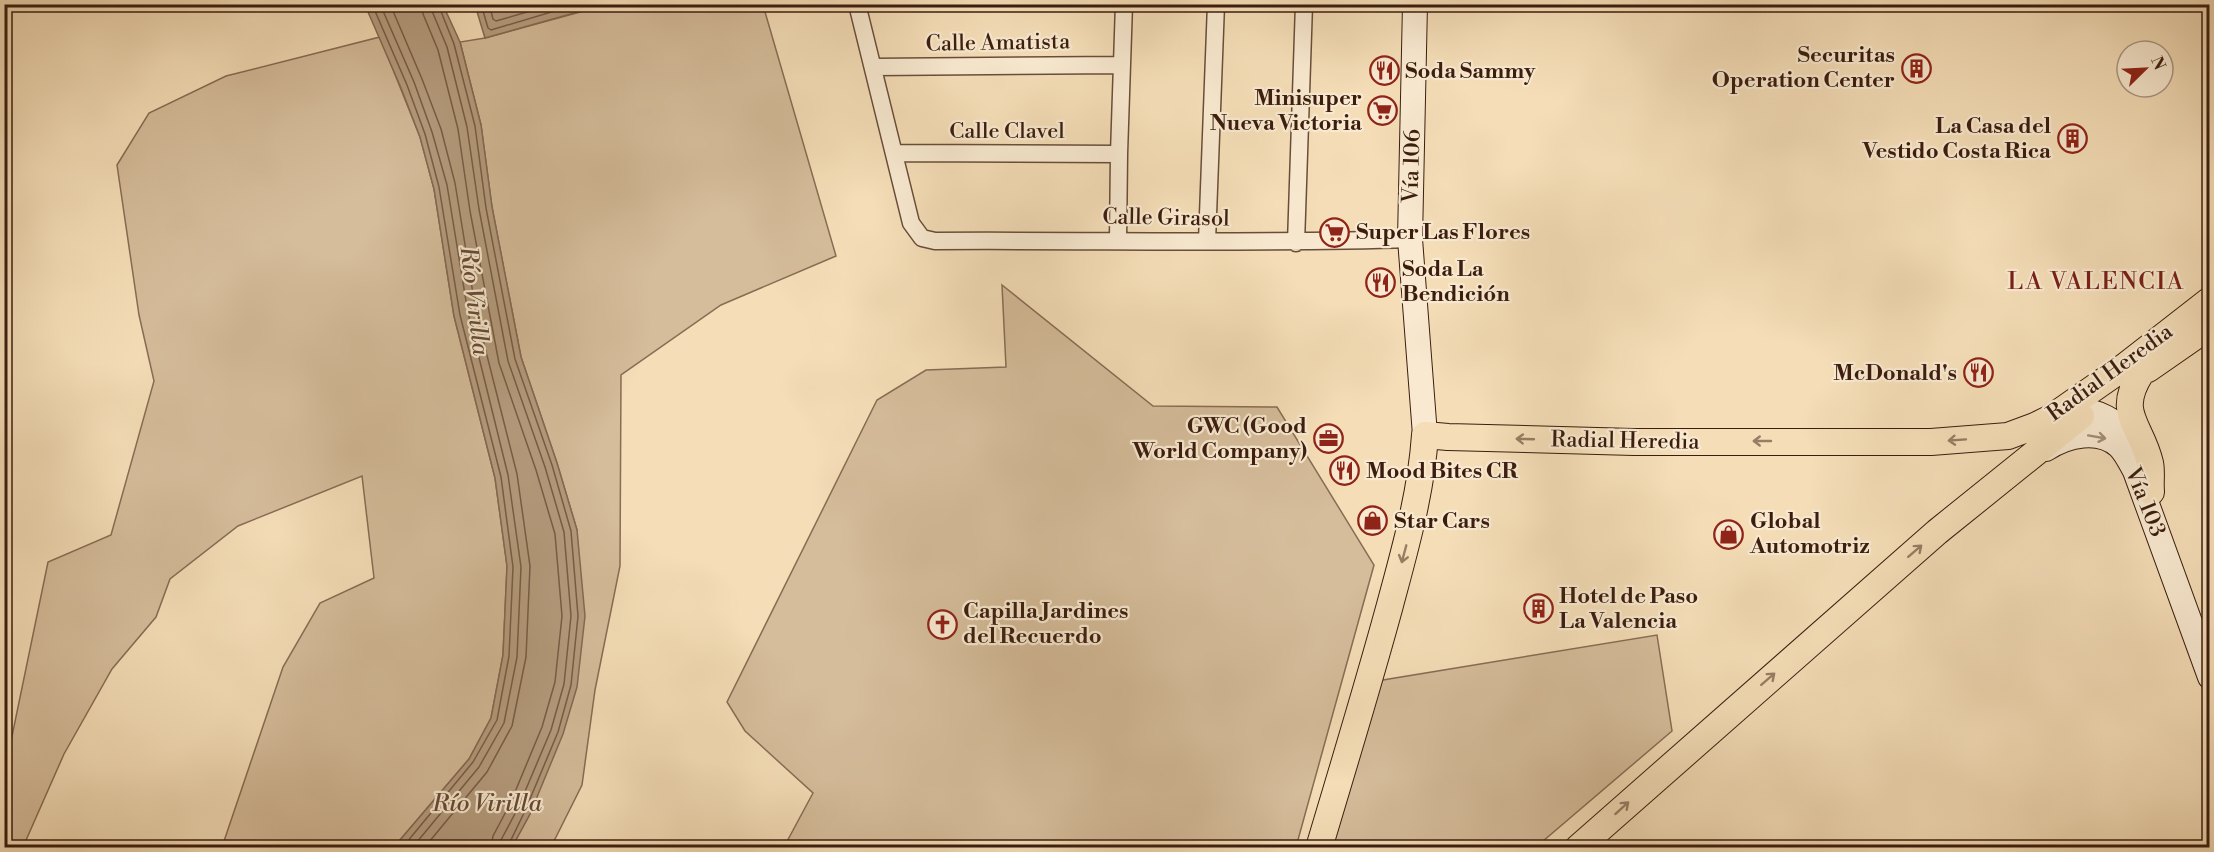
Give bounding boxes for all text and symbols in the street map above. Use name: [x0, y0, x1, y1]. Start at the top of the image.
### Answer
street label: Calle Amatista: [926, 28, 1071, 58]
north arrow: [2115, 39, 2175, 99]
place label: Securitas Operation Center: [1712, 42, 1895, 94]
building icon: Securitas Operation Center: [1900, 52, 1932, 84]
text: N: [2146, 53, 2170, 73]
restaurant icon: Soda Sammy: [1368, 55, 1400, 87]
place label: Soda Sammy: [1405, 58, 1536, 85]
place label: Minisuper Nueva Victoria: [1210, 85, 1363, 137]
supermarket icon: Minisuper Nueva Victoria: [1367, 95, 1399, 127]
place label: La Casa del Vestido Costa Rica: [1862, 113, 2052, 165]
street label: Calle Clavel: [949, 118, 1065, 145]
building icon: La Casa del Vestido Costa Rica: [2056, 123, 2088, 155]
street label: Vía 106: [1397, 128, 1427, 205]
street label: Calle Girasol: [1102, 203, 1230, 233]
supermarket icon: Super Las Flores: [1319, 216, 1351, 248]
place label: Super Las Flores: [1356, 219, 1530, 246]
water label: Río Virilla: [452, 244, 496, 358]
place label: Soda La Bendición: [1402, 256, 1510, 308]
restaurant icon: Soda La Bendición: [1365, 266, 1397, 298]
district label: LA VALENCIA: [2007, 267, 2185, 297]
street label: Radial Heredia: [2042, 318, 2179, 428]
restaurant icon: McDonald's: [1962, 357, 1994, 389]
place label: McDonald's: [1833, 360, 1957, 387]
place label: GWC (Good World Company): [1131, 413, 1307, 465]
office icon: GWC (Good World Company): [1312, 423, 1344, 455]
street label: Radial Heredia: [1550, 426, 1701, 456]
one-way arrow: [2086, 432, 2106, 443]
one-way arrow: [1516, 434, 1536, 445]
one-way arrow: [1753, 435, 1773, 447]
one-way arrow: [1948, 435, 1968, 446]
restaurant icon: Mood Bites CR: [1329, 455, 1361, 487]
place label: Mood Bites CR: [1366, 458, 1518, 485]
street label: Vía 103: [2118, 462, 2171, 541]
shop icon: Star Cars: [1357, 505, 1389, 537]
place label: Star Cars: [1394, 508, 1490, 535]
place label: Global Automotriz: [1749, 508, 1870, 560]
shop icon: Global Automotriz: [1713, 518, 1745, 550]
one-way arrow: [1398, 544, 1409, 563]
one-way arrow: [1907, 544, 1922, 558]
place label: Hotel de Paso La Valencia: [1559, 583, 1698, 635]
building icon: Hotel de Paso La Valencia: [1522, 593, 1554, 625]
place label: Capilla Jardines del Recuerdo: [963, 598, 1129, 650]
church icon: Capilla Jardines del Recuerdo: [926, 608, 958, 640]
one-way arrow: [1760, 673, 1776, 686]
water label: Río Virilla: [431, 789, 542, 819]
one-way arrow: [1614, 801, 1629, 815]

